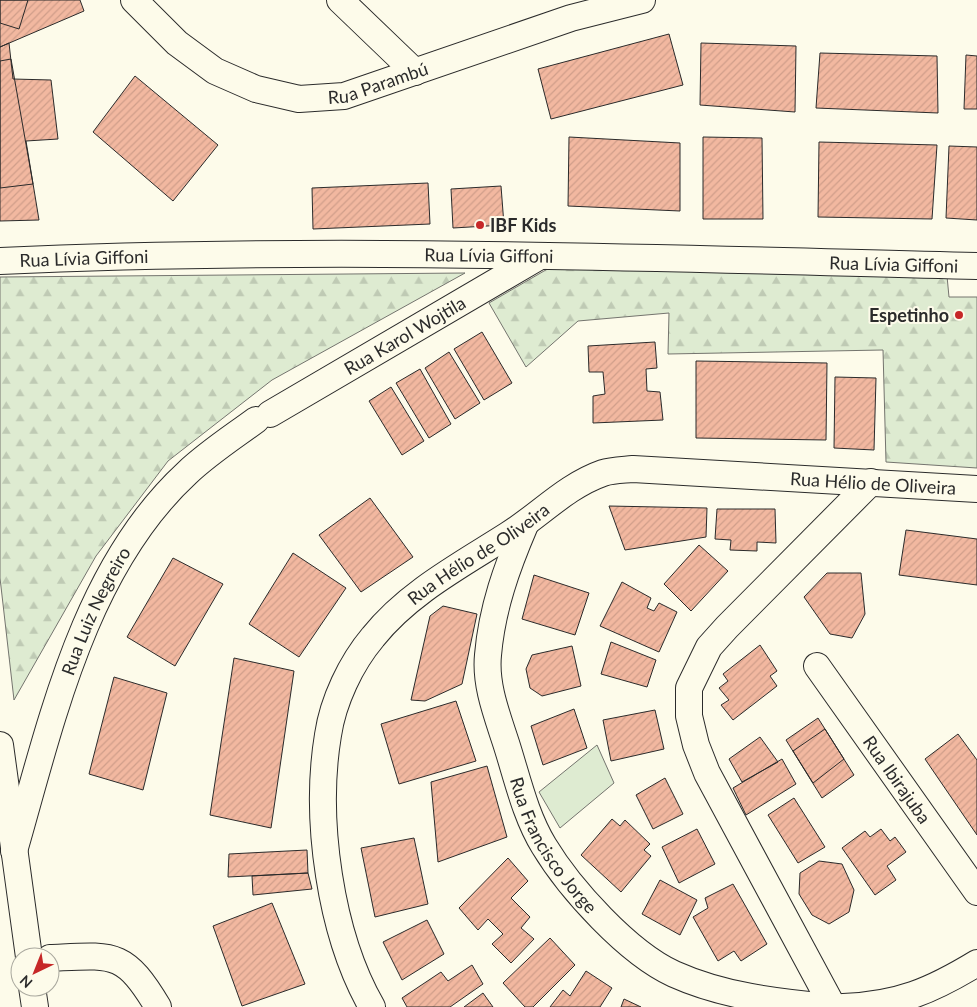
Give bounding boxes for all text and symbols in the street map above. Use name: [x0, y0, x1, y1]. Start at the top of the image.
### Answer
street label: Rua Parambú: [327, 57, 431, 108]
place label: IBF Kids: [490, 214, 556, 236]
marker: IBF Kids: [474, 219, 486, 231]
street label: Rua Lívia Giffoni: [424, 243, 554, 267]
street label: Rua Lívia Giffoni: [19, 245, 149, 271]
street label: Rua Lívia Giffoni: [829, 251, 959, 277]
street label: Rua Karol Wojtila: [340, 291, 469, 379]
place label: Espetinho: [869, 304, 949, 326]
marker: Espetinho: [953, 309, 965, 321]
street label: Rua Hélio de Oliveira: [790, 467, 957, 499]
street label: Rua Hélio de Oliveira: [403, 498, 553, 609]
street label: Rua Luiz Negreiro: [56, 543, 135, 678]
street label: Rua Ibirajuba: [859, 731, 936, 828]
street label: Rua Francisco Jorge: [506, 774, 602, 918]
north arrow: [10, 947, 60, 997]
text: N: [16, 972, 36, 992]

